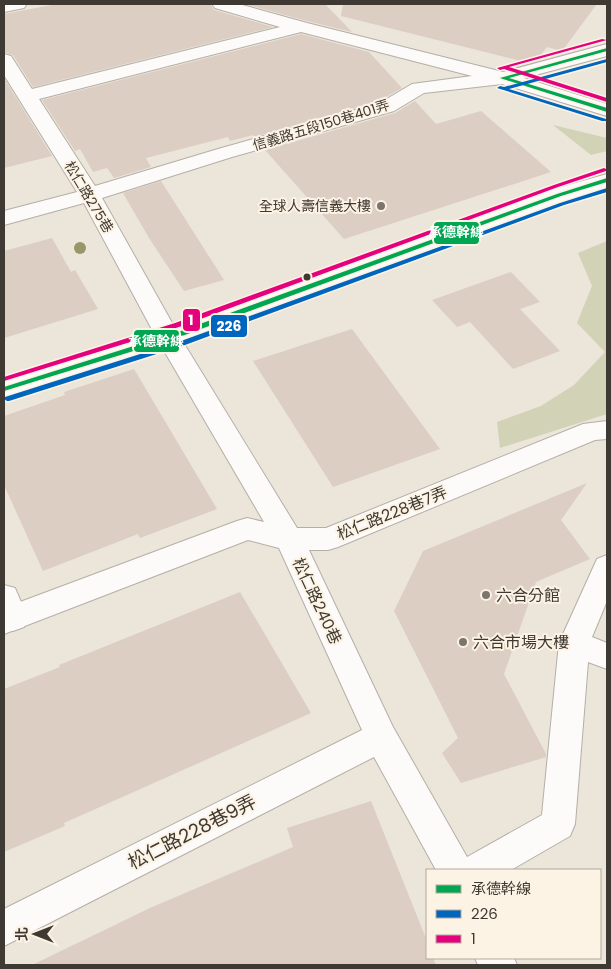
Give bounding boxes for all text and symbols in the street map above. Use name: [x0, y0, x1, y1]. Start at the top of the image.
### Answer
street label: 信義路五段150巷401弄: [250, 95, 392, 155]
street label: 松仁路275巷: [60, 157, 118, 237]
place label: 全球人壽信義大樓: [259, 196, 371, 216]
marker: 全球人壽信義大樓: [375, 200, 387, 212]
line badge: 承德幹線: [433, 221, 480, 245]
text: 承德幹線: [428, 222, 484, 242]
unlabelled marker: [302, 272, 312, 282]
line badge: 1: [182, 308, 201, 332]
text: 1: [188, 310, 194, 330]
line badge: 226: [210, 314, 248, 338]
text: 226: [217, 316, 242, 336]
line badge: 承德幹線: [133, 329, 180, 353]
text: 承德幹線: [128, 331, 184, 351]
street label: 松仁路228巷7弄: [333, 480, 451, 546]
street label: 松仁路240巷: [287, 554, 347, 648]
place label: 六合分館: [496, 584, 560, 607]
marker: 六合分館: [480, 589, 492, 601]
place label: 六合市場大樓: [473, 631, 569, 654]
marker: 六合市場大樓: [457, 636, 469, 648]
street label: 松仁路228巷9弄: [123, 788, 261, 876]
legend: [426, 869, 601, 959]
text: 承德幹線: [471, 878, 531, 899]
text: 226: [471, 903, 498, 924]
north arrow: [10, 909, 60, 959]
text: 北: [12, 927, 32, 941]
text: 1: [471, 928, 476, 949]

